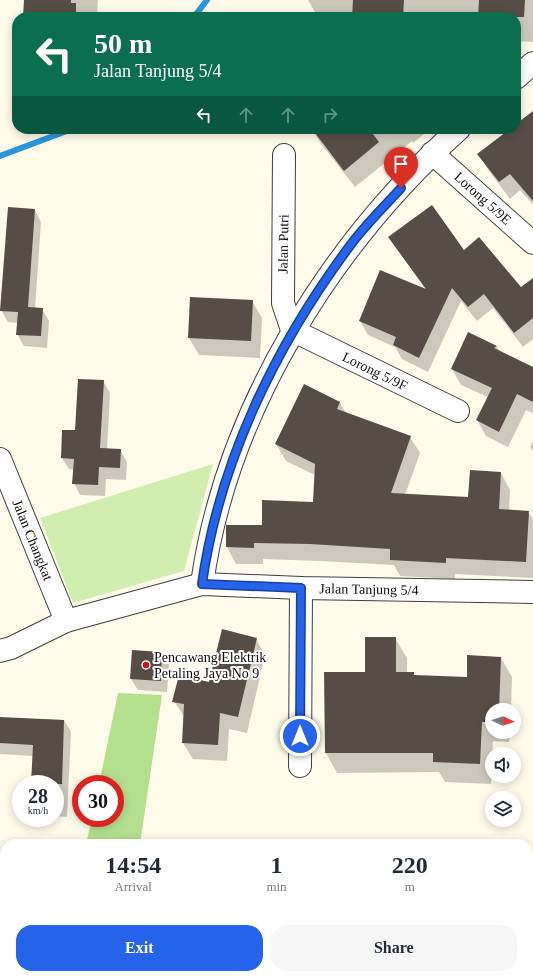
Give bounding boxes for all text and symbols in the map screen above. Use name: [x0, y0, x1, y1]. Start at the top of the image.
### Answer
icon: left: [28, 28, 80, 80]
text: 50 m: [94, 28, 152, 59]
text: Jalan Tanjung 5/4: [94, 61, 221, 81]
icon: left: [193, 104, 215, 126]
icon: ahead: [235, 104, 257, 126]
icon: ahead: [277, 104, 299, 126]
icon: right: [319, 104, 341, 126]
pin: [384, 147, 418, 188]
icon: arrive: [390, 153, 412, 175]
street label: Lorong 5/9E: [451, 169, 514, 228]
street label: Jalan Putri: [275, 214, 292, 274]
street label: Lorong 5/9F: [340, 349, 410, 394]
street label: Jalan Changkat: [9, 498, 56, 583]
street label: Jalan Tanjung 5/4: [319, 581, 419, 598]
place label: Pencawang Elektrik Petaling Jaya No 9: [154, 650, 266, 681]
marker: Pencawang Elektrik Petaling Jaya No 9: [141, 660, 151, 670]
north arrow: [485, 703, 521, 739]
map controls: [485, 703, 521, 827]
position arrow: [279, 715, 321, 757]
button: sound: [485, 747, 521, 783]
speed limit sign: 30: [72, 775, 124, 827]
text: 28: [28, 785, 48, 807]
button: layers: [485, 791, 521, 827]
text: km/h: [28, 805, 48, 816]
text: 14:54: [105, 852, 161, 878]
text: 1: [270, 852, 282, 878]
text: 220: [392, 852, 428, 878]
text: Arrival: [114, 879, 152, 894]
text: min: [266, 879, 287, 894]
text: m: [405, 879, 415, 894]
button: Exit: [16, 925, 263, 971]
button: Share: [271, 925, 517, 971]

